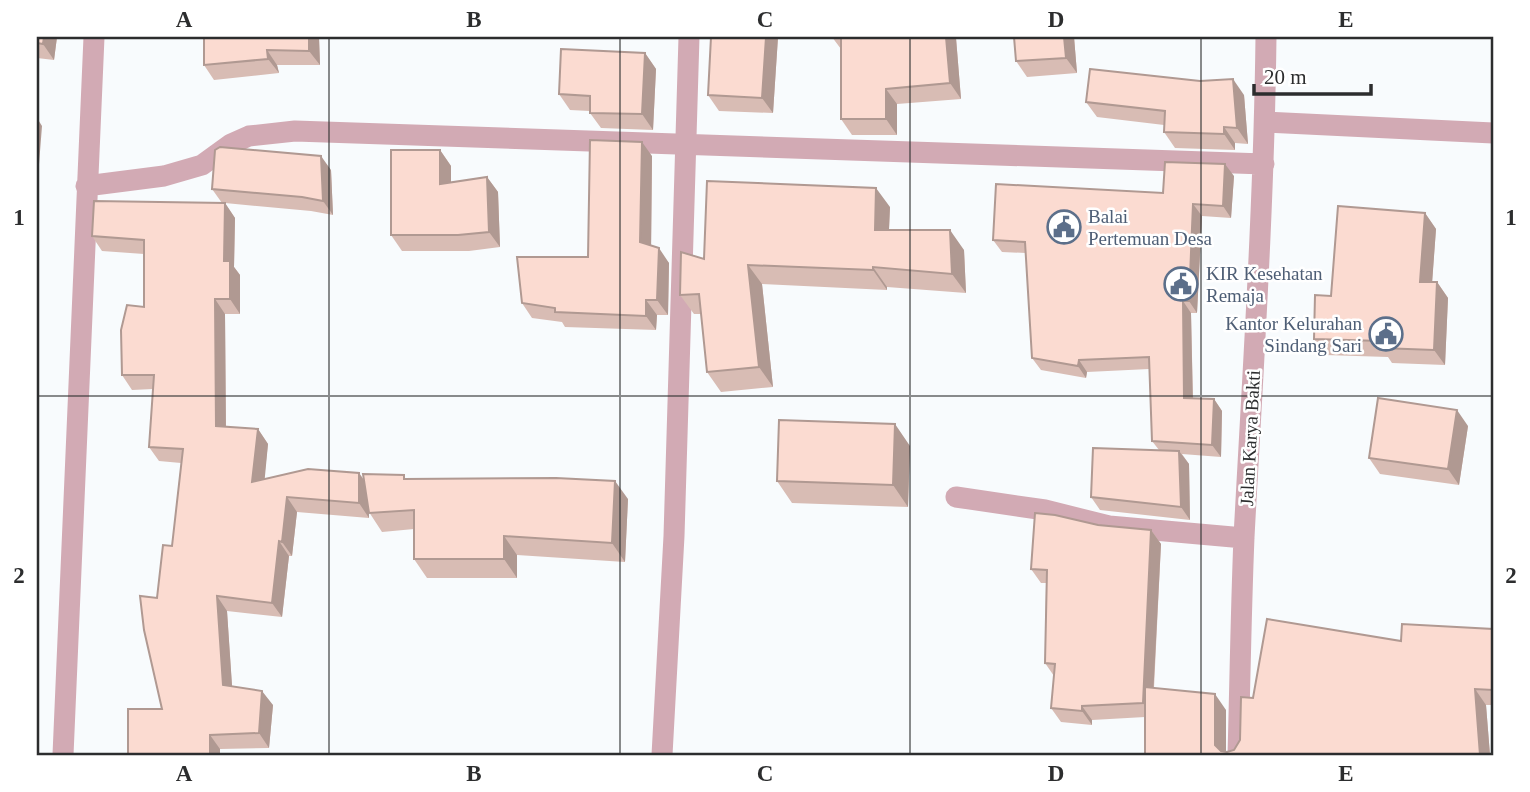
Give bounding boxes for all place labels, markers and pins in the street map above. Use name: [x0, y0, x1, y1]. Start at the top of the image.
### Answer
place label: Balai Pertemuan Desa: [1088, 206, 1213, 249]
public building icon: Balai Pertemuan Desa: [1045, 208, 1083, 246]
place label: KIR Kesehatan Remaja: [1206, 263, 1323, 306]
public building icon: KIR Kesehatan Remaja: [1162, 265, 1200, 303]
place label: Kantor Kelurahan Sindang Sari: [1225, 313, 1362, 356]
public building icon: Kantor Kelurahan Sindang Sari: [1367, 315, 1405, 353]

